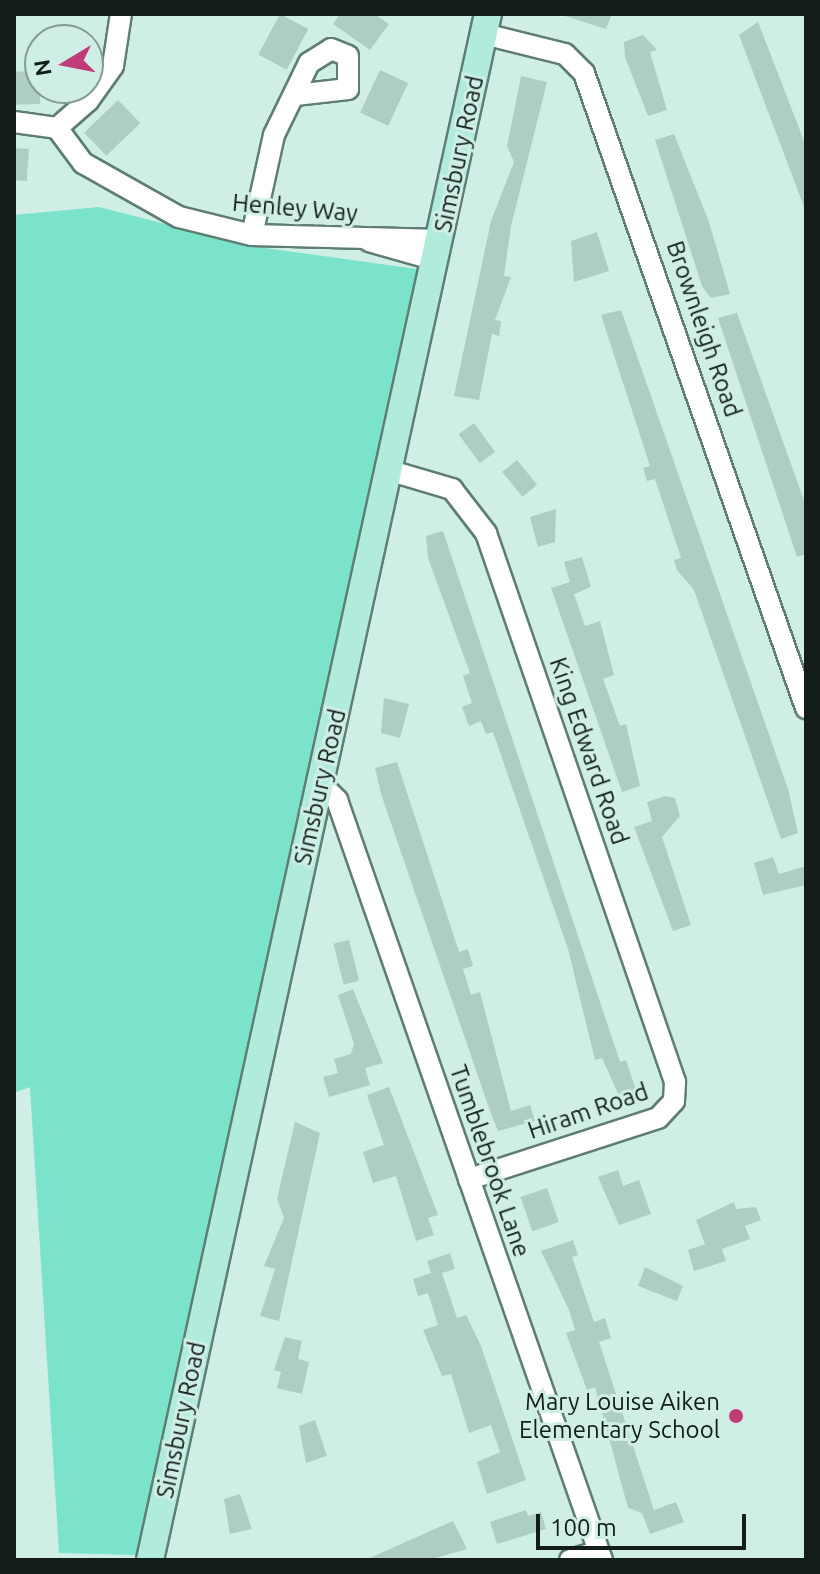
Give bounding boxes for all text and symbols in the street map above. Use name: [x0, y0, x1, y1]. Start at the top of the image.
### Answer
north arrow: [24, 24, 104, 104]
text: N: [28, 58, 56, 78]
street label: Simsbury Road: [428, 73, 490, 235]
street label: Henley Way: [231, 188, 359, 228]
street label: Brownleigh Road: [660, 237, 748, 421]
street label: King Edward Road: [543, 654, 635, 848]
street label: Simsbury Road: [288, 706, 352, 868]
street label: Tumblebrook Lane: [444, 1061, 536, 1261]
street label: Hiram Road: [524, 1077, 652, 1145]
street label: Simsbury Road: [150, 1339, 212, 1501]
place label: Mary Louise Aiken Elementary School: [519, 1388, 720, 1444]
marker: Mary Louise Aiken Elementary School: [727, 1407, 745, 1425]
scale bar: [540, 1498, 750, 1548]
text: 100 m: [550, 1514, 617, 1541]

